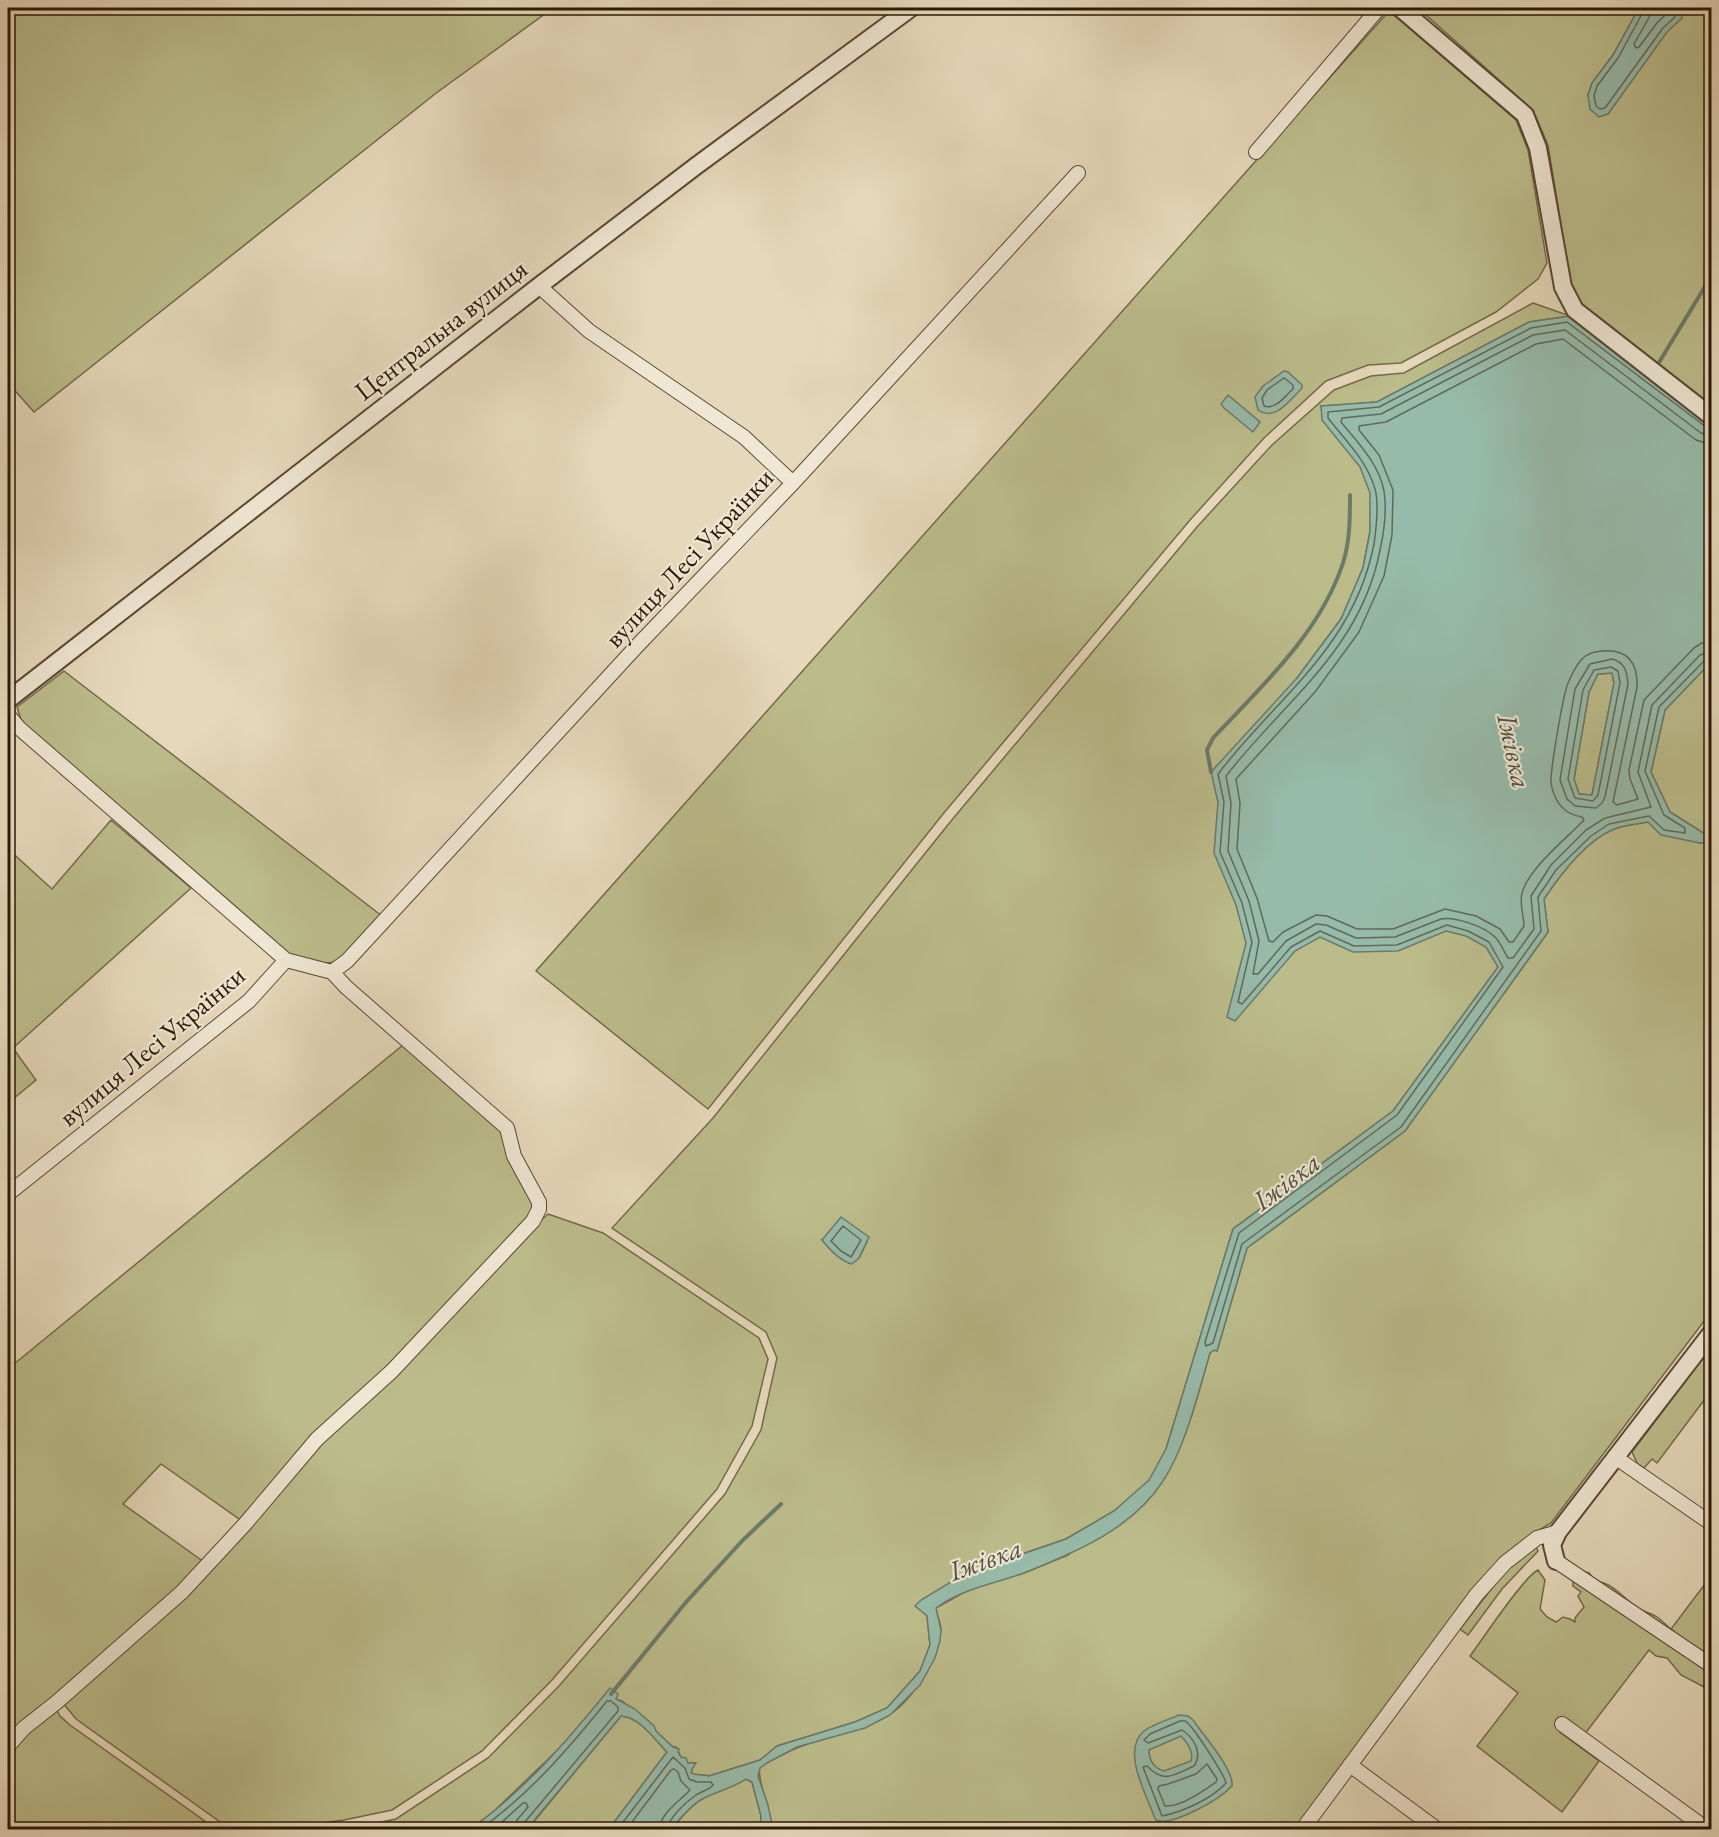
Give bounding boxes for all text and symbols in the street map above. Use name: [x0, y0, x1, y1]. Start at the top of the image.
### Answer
street label: Центральна вулиця: [347, 251, 534, 408]
street label: вулиця Лесі Українки: [596, 461, 781, 655]
water label: Іжівка: [1489, 709, 1540, 792]
street label: вулиця Лесі Українки: [51, 957, 252, 1134]
water label: Іжівка: [1244, 1144, 1327, 1219]
water label: Іжівка: [942, 1529, 1027, 1589]

